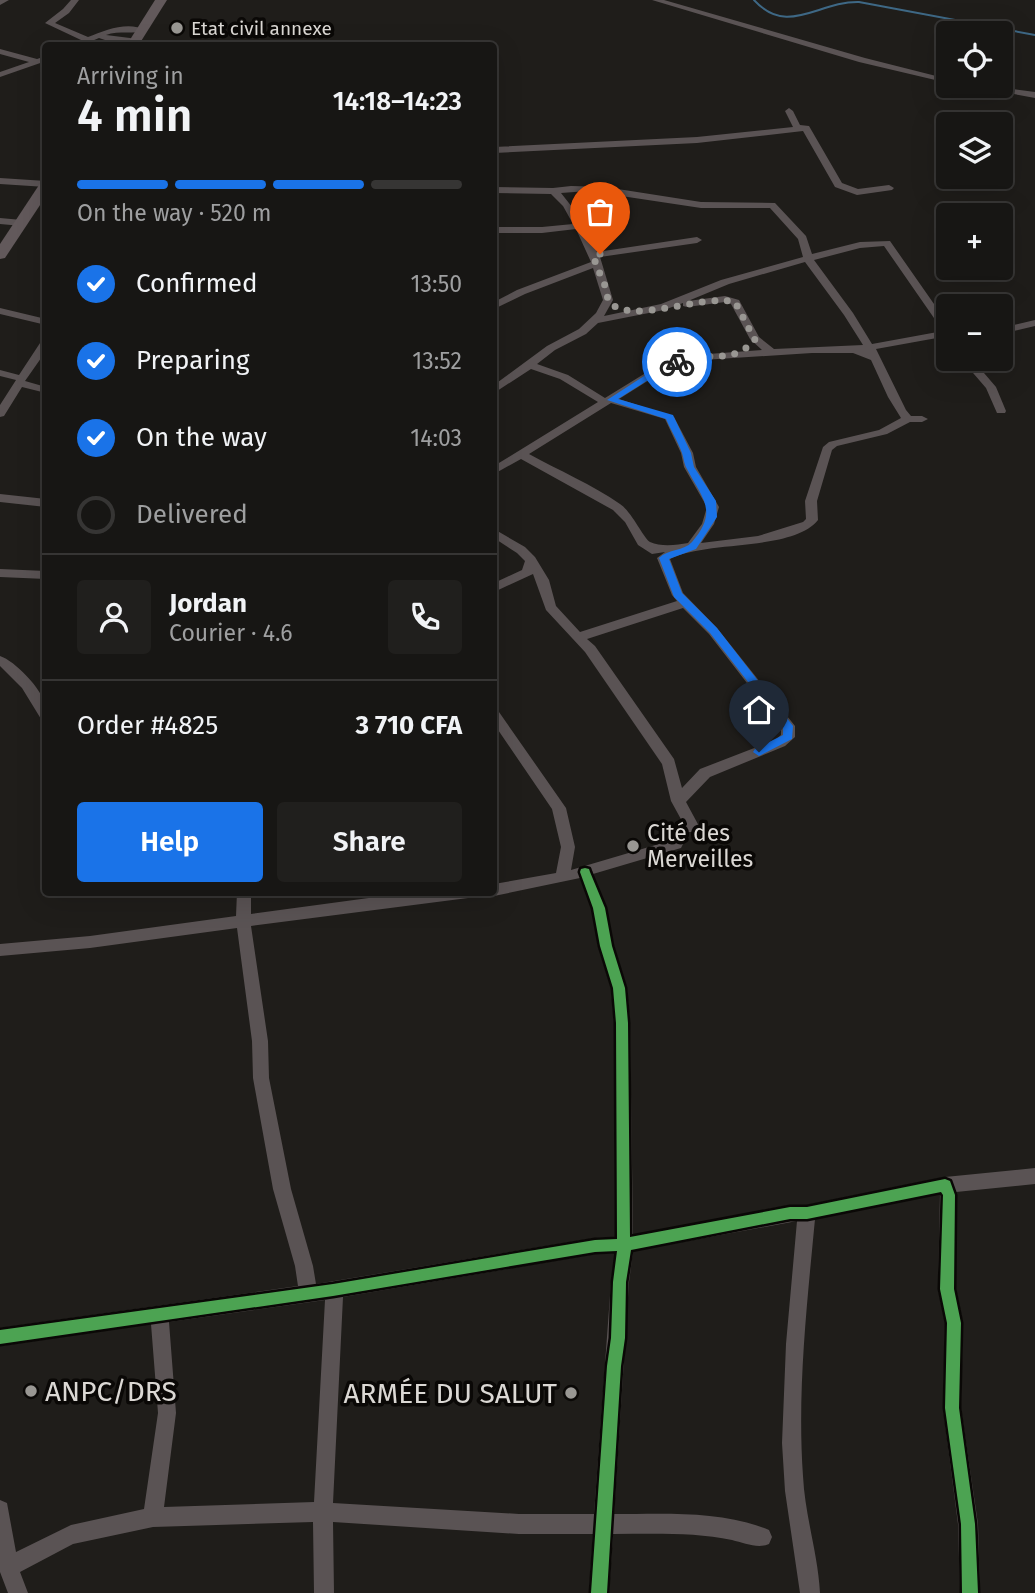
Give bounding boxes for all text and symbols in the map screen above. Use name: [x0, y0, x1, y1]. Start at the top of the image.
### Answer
place label: Etat civil annexe: [191, 17, 332, 40]
marker: Etat civil annexe: [169, 20, 185, 36]
map controls: [936, 21, 1013, 371]
button: locate: [936, 21, 1013, 98]
text: Arriving in: [77, 62, 184, 90]
text: 14:18–14:23: [333, 86, 462, 117]
text: 4 min: [77, 88, 192, 143]
button: layers: [936, 112, 1013, 189]
pin: [570, 182, 630, 254]
icon: bag: [581, 193, 619, 231]
text: On the way · 520 m: [77, 199, 272, 227]
button: +: [936, 203, 1013, 280]
icon: check: [77, 265, 115, 303]
text: Confirmed: [136, 268, 257, 299]
text: 13:50: [411, 270, 462, 298]
button: −: [936, 294, 1013, 371]
courier: [642, 327, 712, 397]
icon: check: [77, 342, 115, 380]
icon: bike: [658, 343, 696, 381]
text: Preparing: [136, 345, 249, 376]
text: 13:52: [412, 347, 462, 375]
icon: check: [77, 419, 115, 457]
text: On the way: [136, 422, 267, 453]
text: 14:03: [410, 424, 462, 452]
text: Delivered: [136, 499, 248, 530]
button: person: [77, 580, 151, 654]
button: phone: [388, 580, 462, 654]
text: Jordan: [169, 588, 247, 619]
text: Courier · 4.6: [169, 619, 293, 647]
pin: [729, 680, 789, 752]
icon: home: [740, 691, 778, 729]
text: Order #4825: [77, 710, 218, 741]
text: 3 710 CFA: [355, 710, 462, 741]
button: Help: [77, 802, 263, 882]
button: Share: [277, 802, 462, 882]
place label: Cité des Merveilles: [647, 819, 753, 873]
marker: Cité des Merveilles: [625, 838, 641, 854]
place label: ANPC/DRS: [45, 1375, 177, 1408]
place label: ARMÉE DU SALUT: [343, 1377, 558, 1410]
marker: ANPC/DRS: [23, 1383, 39, 1399]
marker: ARMÉE DU SALUT: [563, 1385, 579, 1401]

